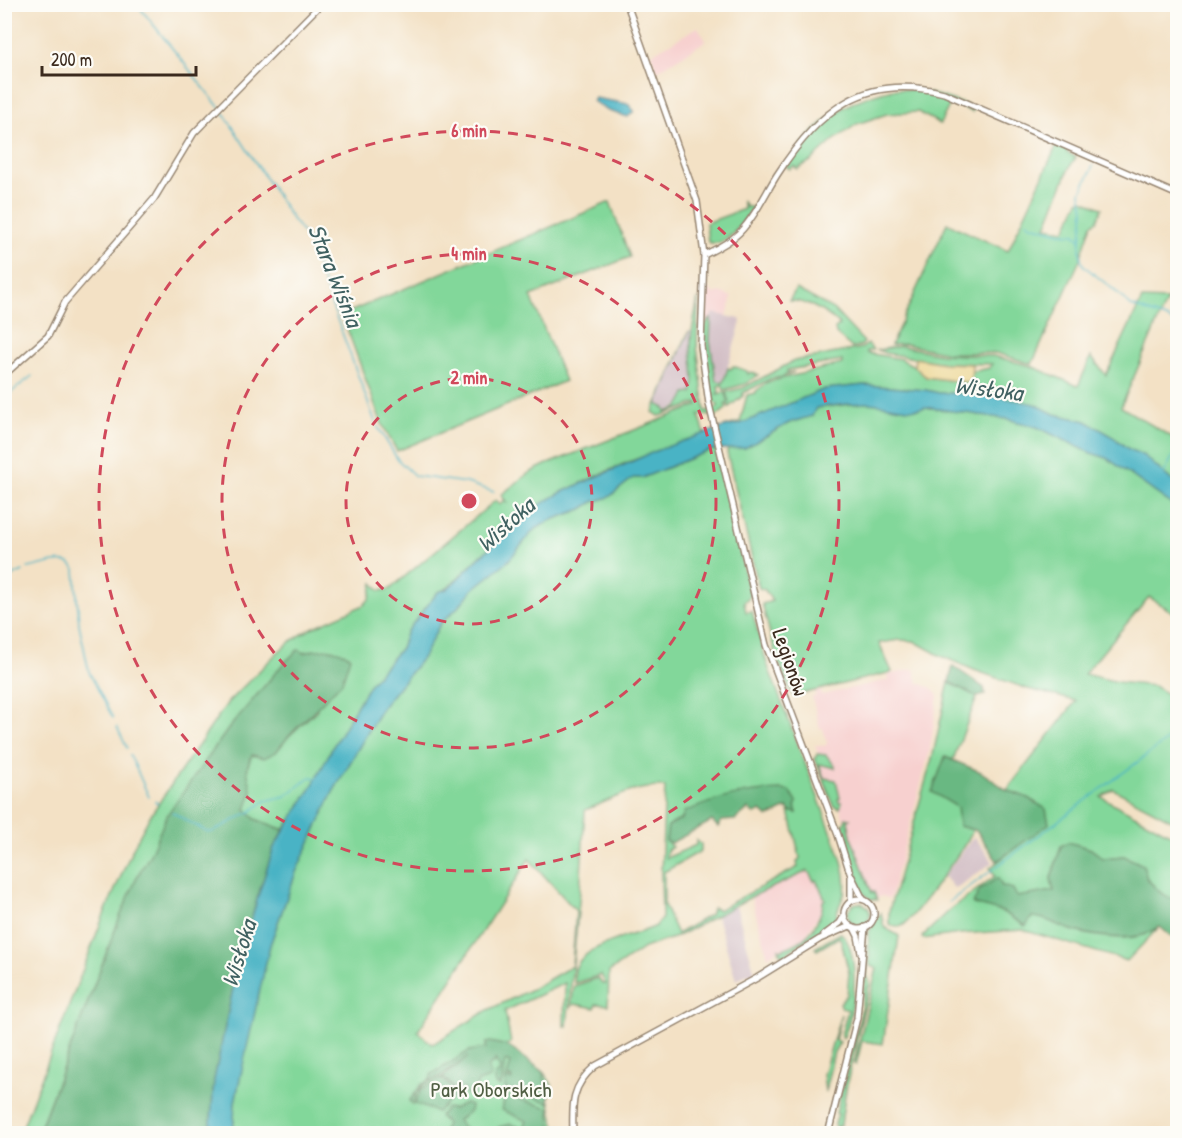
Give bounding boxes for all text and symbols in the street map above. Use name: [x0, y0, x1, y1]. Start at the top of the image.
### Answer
scale bar: [42, 39, 196, 77]
text: 200 m: [51, 47, 92, 72]
text: 6 min: [451, 118, 487, 143]
water label: Stara Wiśnia: [301, 219, 372, 333]
text: 4 min: [451, 241, 487, 266]
text: 2 min: [451, 365, 487, 390]
water label: Wisłoka: [954, 368, 1027, 408]
water label: Wisłoka: [469, 488, 543, 558]
centre of rings: [459, 491, 479, 511]
street label: Legionów: [765, 624, 817, 700]
water label: Wisłoka: [213, 914, 264, 990]
park label: Park Oborskich: [431, 1074, 551, 1104]

